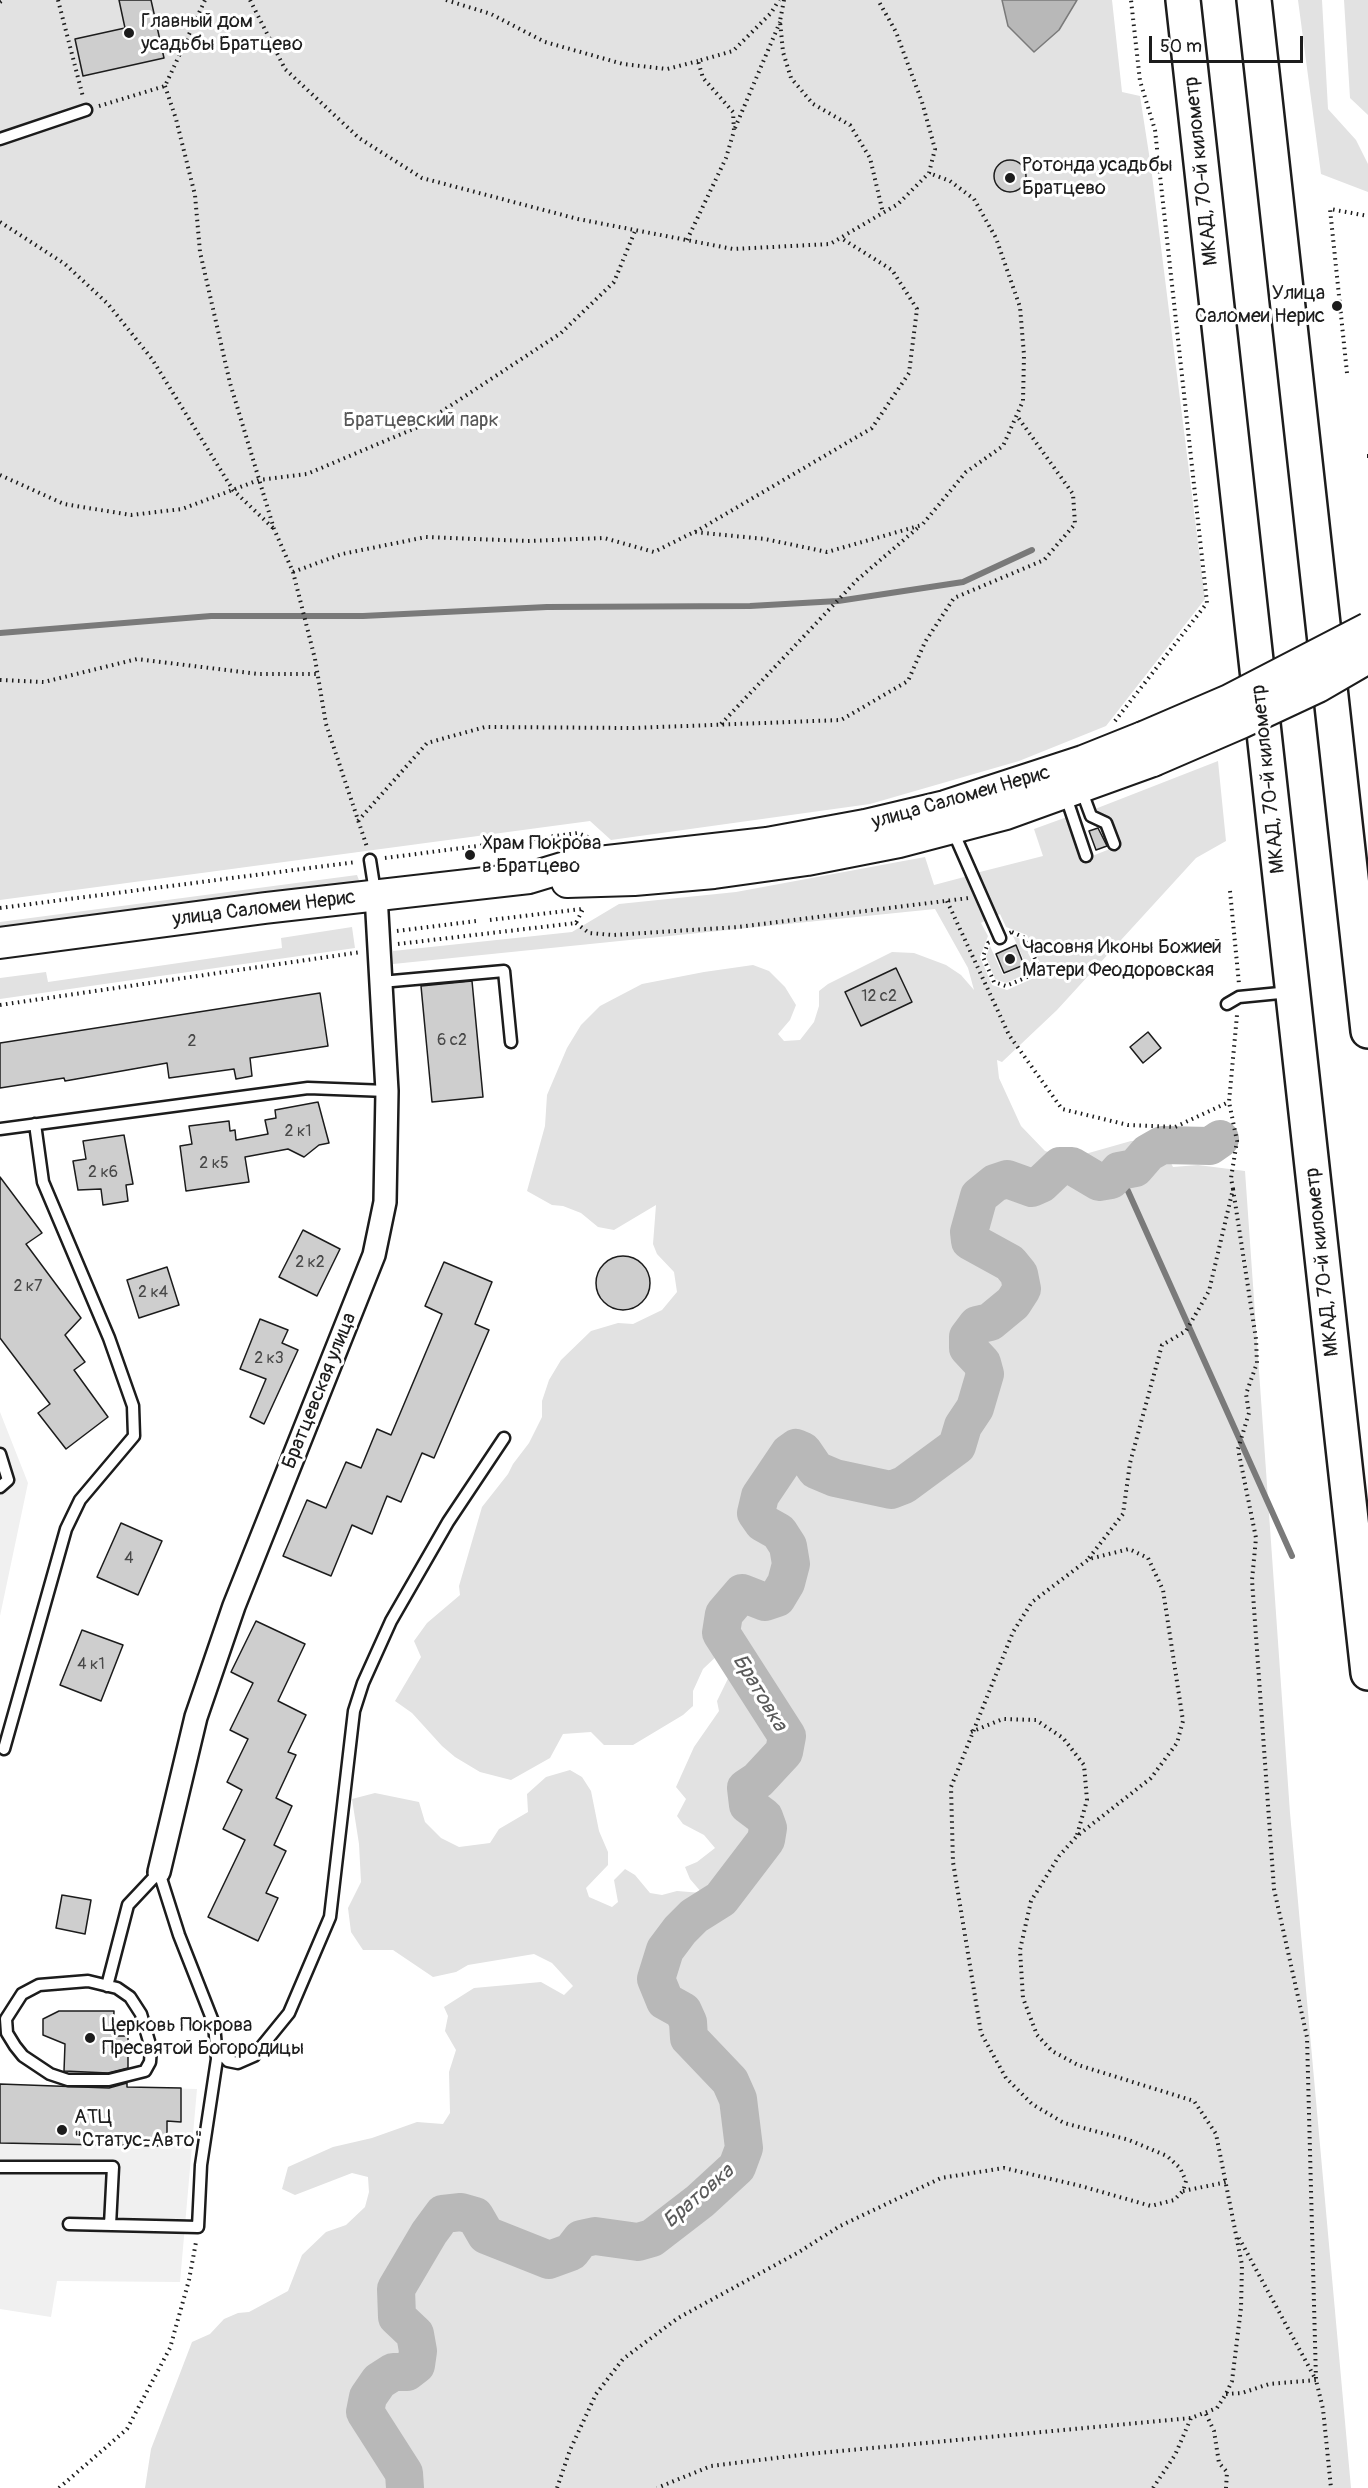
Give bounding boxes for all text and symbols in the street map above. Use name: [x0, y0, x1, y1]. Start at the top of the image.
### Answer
place label: Главный дом усадьбы Братцево: [141, 10, 303, 57]
scale bar: [1152, 24, 1306, 62]
marker: Главный дом усадьбы Братцево: [122, 26, 136, 40]
text: 50 m: [1160, 35, 1202, 58]
street label: МКАД, 70-й километр: [1180, 75, 1224, 267]
place label: Ротонда усадьбы Братцево: [1022, 154, 1173, 201]
marker: Ротонда усадьбы Братцево: [1003, 171, 1017, 185]
place label: Улица Саломеи Нерис: [1195, 282, 1325, 329]
marker: Улица Саломеи Нерис: [1330, 299, 1344, 313]
park label: Братцевский парк: [343, 409, 499, 433]
street label: МКАД, 70-й километр: [1247, 683, 1291, 875]
street label: улица Саломеи Нерис: [869, 761, 1053, 835]
place label: Храм Покрова в Братцево: [482, 832, 601, 879]
marker: Храм Покрова в Братцево: [463, 848, 477, 862]
street label: улица Саломеи Нерис: [171, 886, 357, 932]
place label: Часовня Иконы Божией Матери Феодоровская: [1022, 936, 1222, 983]
marker: Часовня Иконы Божией Матери Феодоровская: [1003, 952, 1017, 966]
house number: 12 с2: [861, 987, 897, 1007]
house number: 6 с2: [437, 1031, 467, 1051]
house number: 2: [188, 1032, 196, 1052]
house number: 2 к1: [285, 1122, 311, 1142]
house number: 2 к5: [199, 1154, 229, 1174]
house number: 2 к6: [88, 1163, 118, 1183]
street label: МКАД, 70-й километр: [1301, 1166, 1345, 1358]
house number: 2 к2: [295, 1253, 325, 1273]
house number: 2 к7: [13, 1277, 43, 1297]
house number: 2 к4: [138, 1283, 168, 1303]
street label: Братцевская улица: [278, 1309, 362, 1473]
house number: 2 к3: [254, 1349, 284, 1369]
house number: 4: [124, 1549, 134, 1569]
water label: Братовка: [726, 1650, 792, 1736]
house number: 4 к1: [77, 1655, 105, 1675]
place label: Церковь Покрова Пресвятой Богородицы: [102, 2014, 304, 2061]
marker: Церковь Покрова Пресвятой Богородицы: [83, 2031, 97, 2045]
place label: АТЦ "Статус-Авто": [74, 2106, 203, 2153]
marker: АТЦ "Статус-Авто": [55, 2123, 69, 2137]
water label: Братовка: [659, 2160, 739, 2234]

